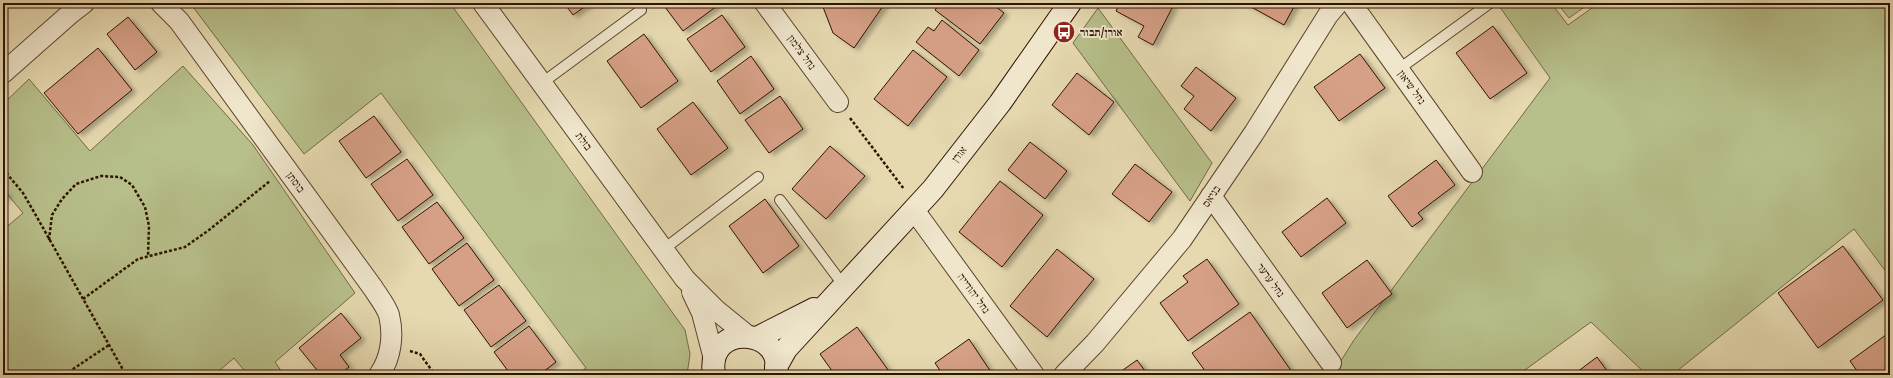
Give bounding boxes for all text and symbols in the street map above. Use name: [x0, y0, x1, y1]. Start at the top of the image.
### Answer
bus stop icon: אורן/תבור: [1051, 19, 1077, 45]
place label: אורן/תבור: [1080, 25, 1123, 39]
street label: נחל צלמון: [785, 32, 820, 73]
street label: נחל שיאון: [1395, 67, 1429, 107]
street label: בזלת: [573, 129, 595, 153]
street label: אורן: [948, 143, 970, 165]
street label: בוסתן: [284, 169, 308, 195]
street label: בניאס: [1199, 182, 1223, 210]
street label: נחל ערער: [1254, 260, 1288, 300]
street label: נחל יהודייה: [955, 270, 994, 316]

